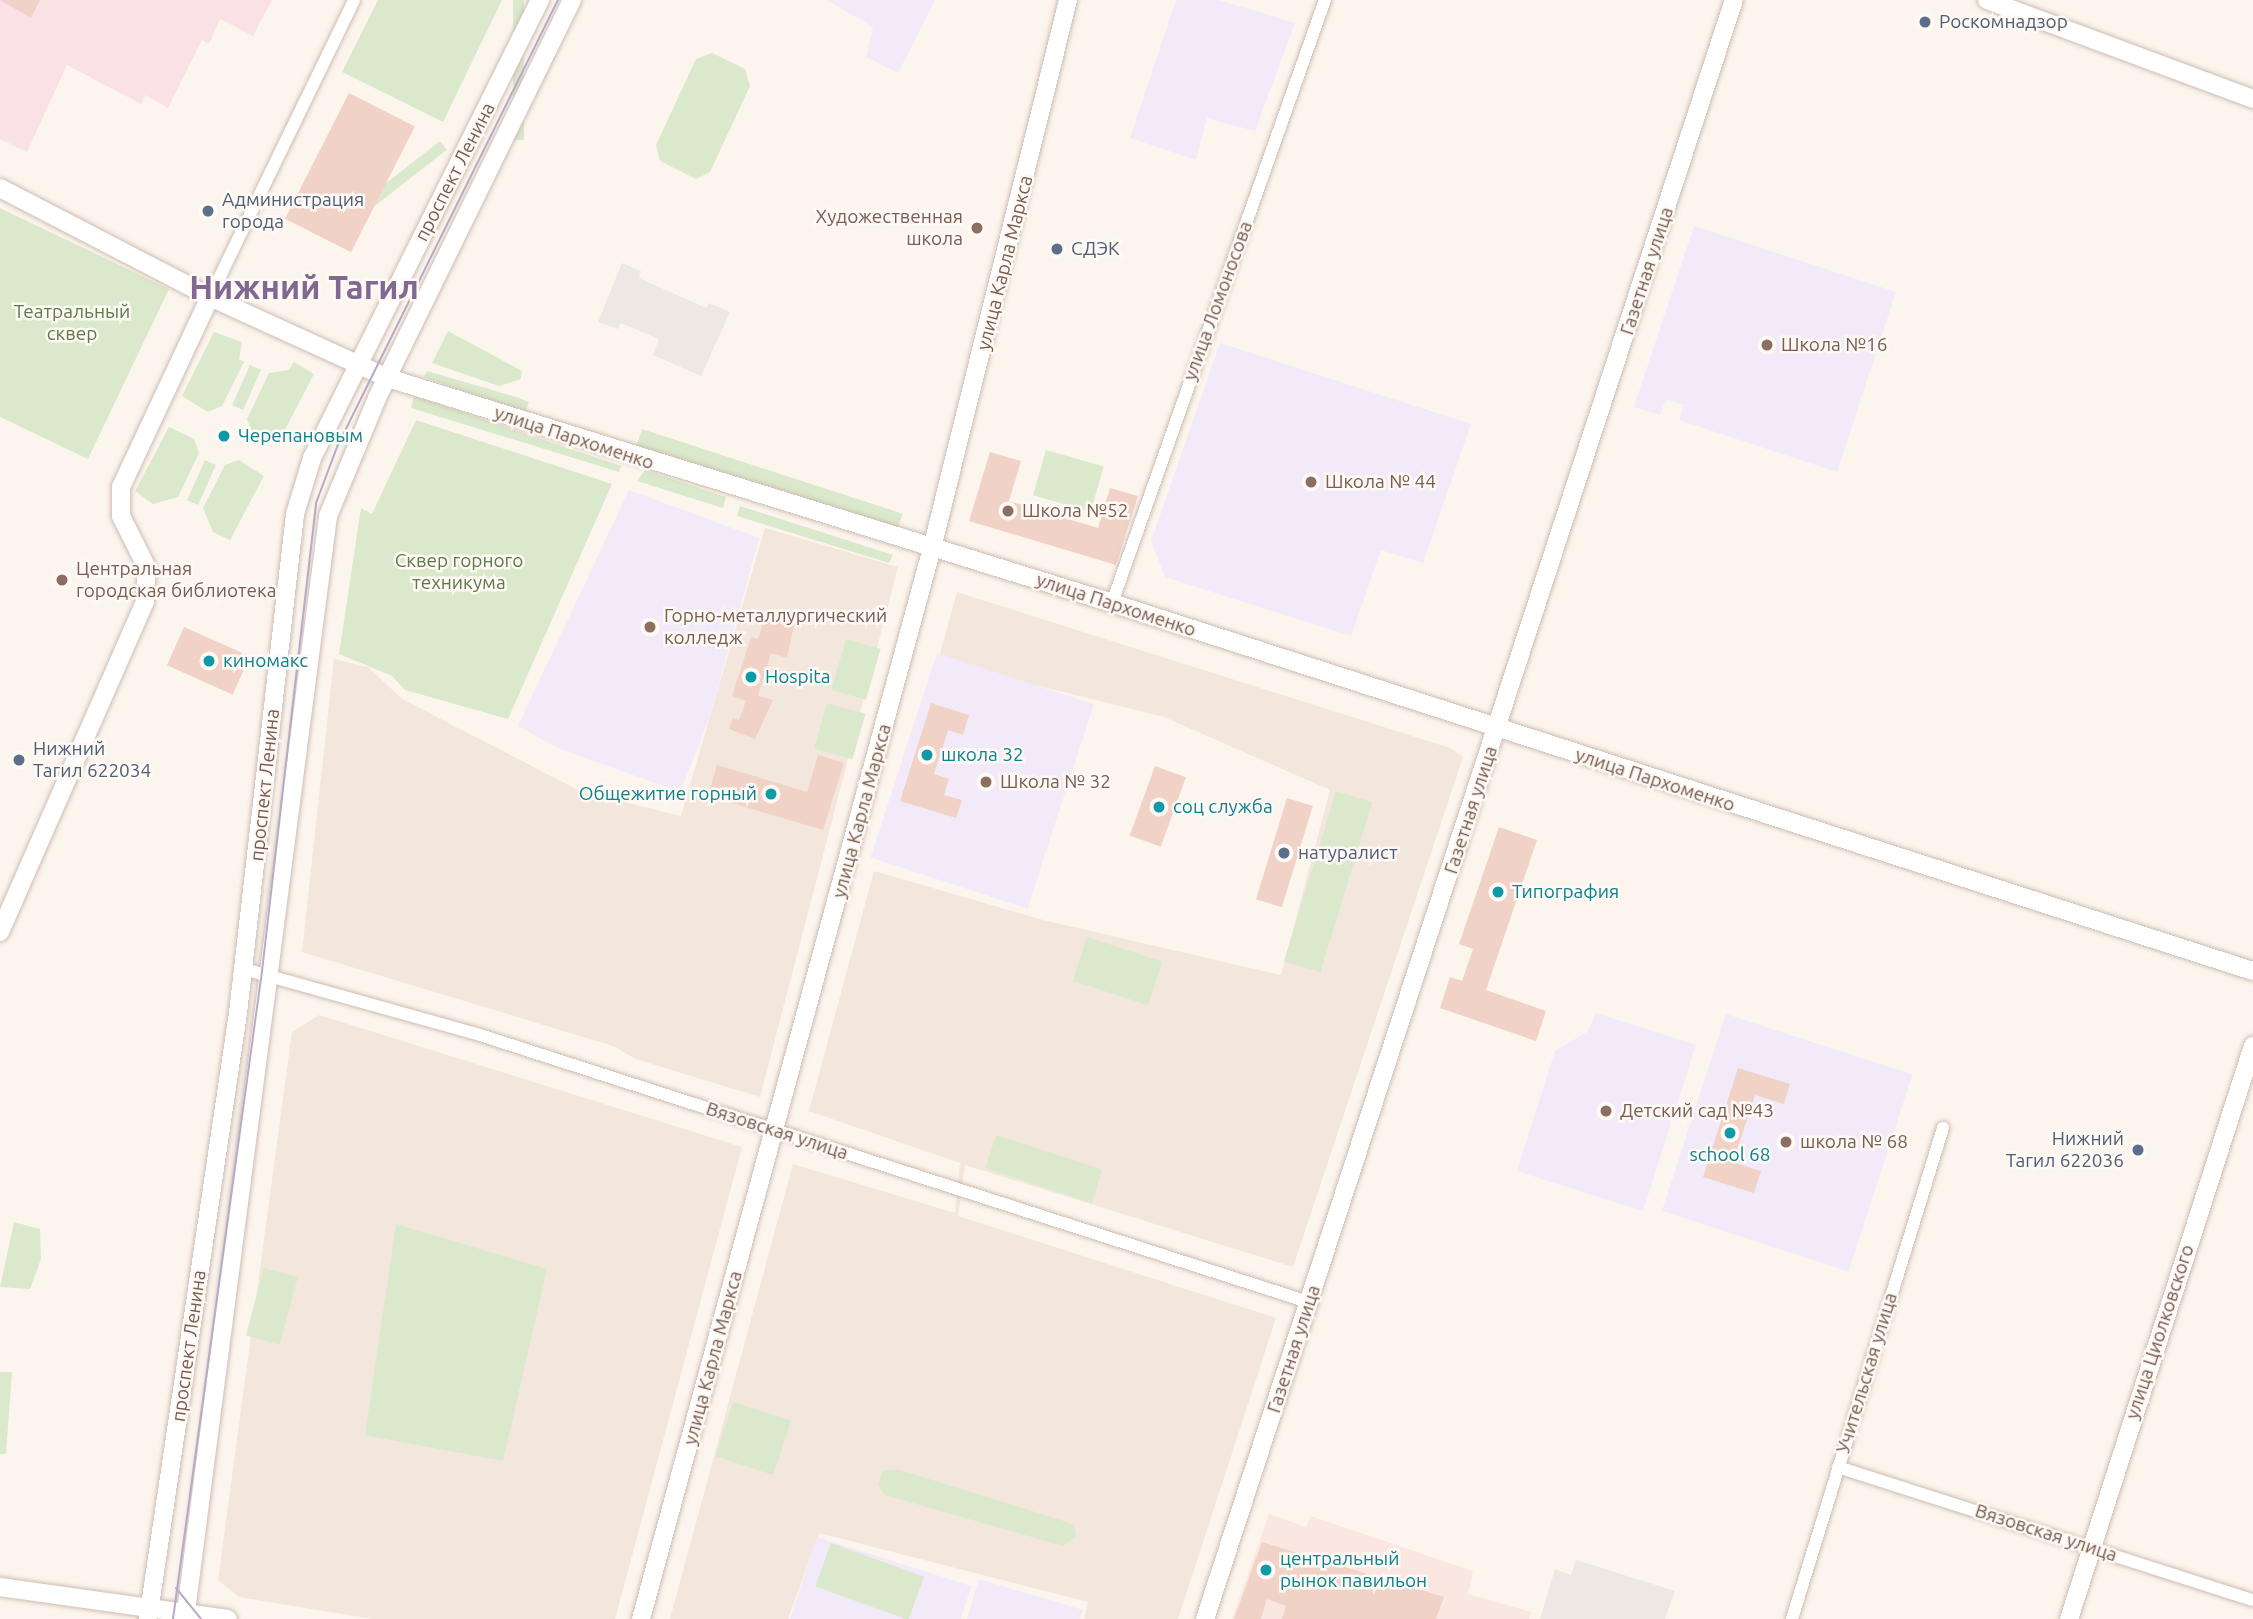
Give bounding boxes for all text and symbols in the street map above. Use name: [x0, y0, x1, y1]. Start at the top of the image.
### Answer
place label: Роскомнадзор: [1939, 11, 2068, 33]
marker: Роскомнадзор: [1917, 14, 1933, 30]
street label: проспект Ленина: [410, 99, 500, 245]
street label: улица Карла Маркса: [972, 173, 1038, 353]
place label: Администрация города: [222, 189, 364, 233]
marker: Администрация города: [200, 203, 216, 219]
street label: Газетная улица: [1616, 204, 1678, 338]
place label: Художественная школа: [815, 206, 963, 250]
street label: улица Ломоносова: [1179, 218, 1257, 384]
marker: Художественная школа: [969, 220, 985, 236]
place label: СДЭК: [1071, 238, 1120, 260]
marker: СДЭК: [1049, 241, 1065, 257]
district label: Нижний Тагил: [189, 267, 419, 307]
park label: Театральный сквер: [14, 301, 130, 345]
place label: Школа №16: [1781, 334, 1888, 356]
marker: Школа №16: [1759, 337, 1775, 353]
street label: улица Пархоменко: [491, 401, 657, 475]
place label: Черепановым: [238, 425, 363, 447]
marker: Черепановым: [216, 428, 232, 444]
place label: Школа № 44: [1325, 471, 1436, 493]
marker: Школа № 44: [1303, 474, 1319, 490]
place label: Школа №52: [1022, 500, 1129, 522]
marker: Школа №52: [1000, 503, 1016, 519]
park label: Сквер горного техникума: [395, 550, 523, 594]
place label: Центральная городская библиотека: [76, 558, 276, 602]
street label: улица Пархоменко: [1033, 568, 1199, 642]
marker: Центральная городская библиотека: [54, 572, 70, 588]
place label: Горно-металлургический колледж: [664, 605, 887, 649]
marker: Горно-металлургический колледж: [642, 619, 658, 635]
place label: киномакс: [223, 650, 308, 672]
marker: киномакс: [201, 653, 217, 669]
place label: Hospita: [765, 666, 831, 688]
marker: Hospita: [743, 669, 759, 685]
street label: проспект Ленина: [246, 708, 284, 862]
street label: улица Карла Маркса: [828, 721, 896, 901]
place label: Нижний Тагил 622034: [33, 738, 151, 782]
street label: Газетная улица: [1440, 743, 1502, 877]
street label: улица Пархоменко: [1572, 743, 1738, 817]
place label: школа 32: [941, 744, 1024, 766]
marker: школа 32: [919, 747, 935, 763]
marker: Нижний Тагил 622034: [11, 752, 27, 768]
place label: Школа № 32: [1000, 771, 1111, 793]
marker: Школа № 32: [978, 774, 994, 790]
place label: Общежитие горный: [579, 783, 757, 805]
marker: Общежитие горный: [763, 786, 779, 802]
place label: соц служба: [1173, 796, 1273, 818]
marker: соц служба: [1151, 799, 1167, 815]
place label: натуралист: [1298, 842, 1398, 864]
marker: натуралист: [1276, 845, 1292, 861]
place label: Типография: [1512, 881, 1619, 903]
marker: Типография: [1490, 884, 1506, 900]
street label: Вязовская улица: [703, 1097, 851, 1165]
place label: Детский сад №43: [1620, 1100, 1774, 1122]
marker: Детский сад №43: [1598, 1103, 1614, 1119]
marker: school 68: [1722, 1125, 1738, 1141]
place label: Нижний Тагил 622036: [2006, 1128, 2124, 1172]
place label: школа № 68: [1800, 1131, 1908, 1153]
marker: школа № 68: [1778, 1134, 1794, 1150]
marker: Нижний Тагил 622036: [2130, 1142, 2146, 1158]
place label: school 68: [1690, 1144, 1770, 1166]
street label: улица Циолковского: [2121, 1242, 2199, 1422]
street label: улица Карла Маркса: [679, 1268, 747, 1448]
street label: проспект Ленина: [167, 1269, 211, 1423]
street label: Газетная улица: [1263, 1282, 1325, 1416]
street label: Учительская улица: [1832, 1290, 1902, 1456]
street label: Вязовская улица: [1972, 1499, 2120, 1567]
place label: центральный рынок павильон: [1280, 1548, 1427, 1592]
marker: центральный рынок павильон: [1258, 1562, 1274, 1578]

